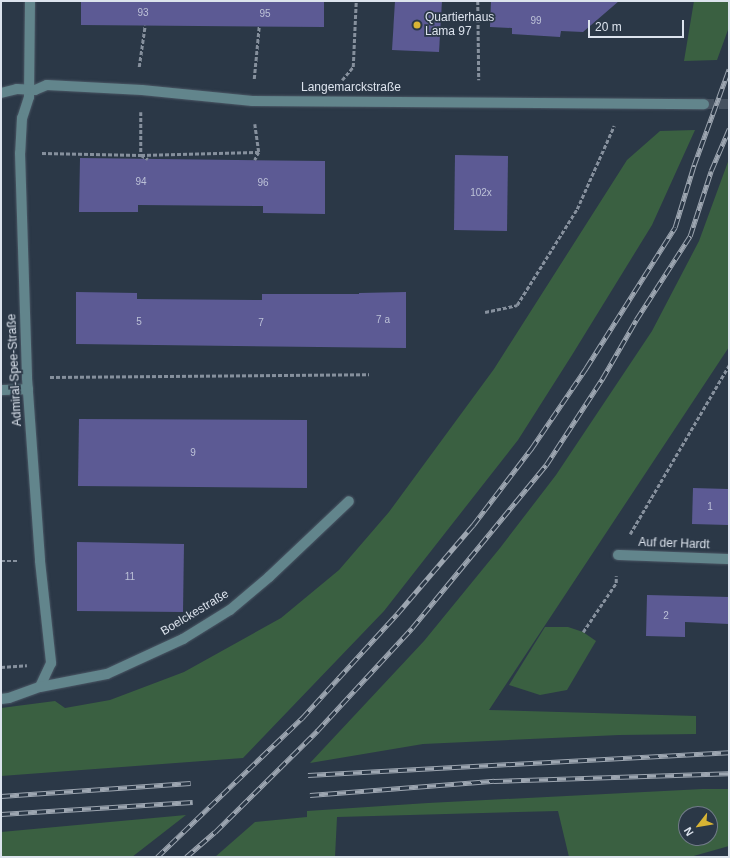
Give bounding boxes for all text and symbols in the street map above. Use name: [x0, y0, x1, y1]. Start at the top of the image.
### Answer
house number: 93: [137, 7, 149, 19]
house number: 95: [259, 8, 271, 20]
place label: Quartierhaus Lama 97: [425, 11, 494, 39]
scale bar: [590, 12, 686, 38]
house number: 99: [530, 15, 542, 27]
marker: Quartierhaus Lama 97: [412, 20, 422, 30]
text: 20 m: [595, 20, 622, 34]
street label: Langemarckstraße: [301, 81, 401, 95]
house number: 94: [135, 176, 147, 188]
house number: 96: [257, 177, 269, 189]
house number: 102x: [470, 187, 492, 199]
street label: Admiral-Spee-Straße: [5, 313, 25, 427]
house number: 7 a: [376, 314, 390, 326]
house number: 5: [136, 316, 142, 328]
house number: 7: [258, 317, 264, 329]
house number: 9: [190, 447, 196, 459]
house number: 1: [707, 501, 713, 513]
street label: Auf der Hardt: [638, 536, 710, 552]
house number: 11: [125, 571, 135, 583]
street label: Boelckestraße: [158, 587, 232, 639]
house number: 2: [663, 610, 669, 622]
north arrow: [678, 806, 718, 846]
text: N: [681, 825, 696, 838]

